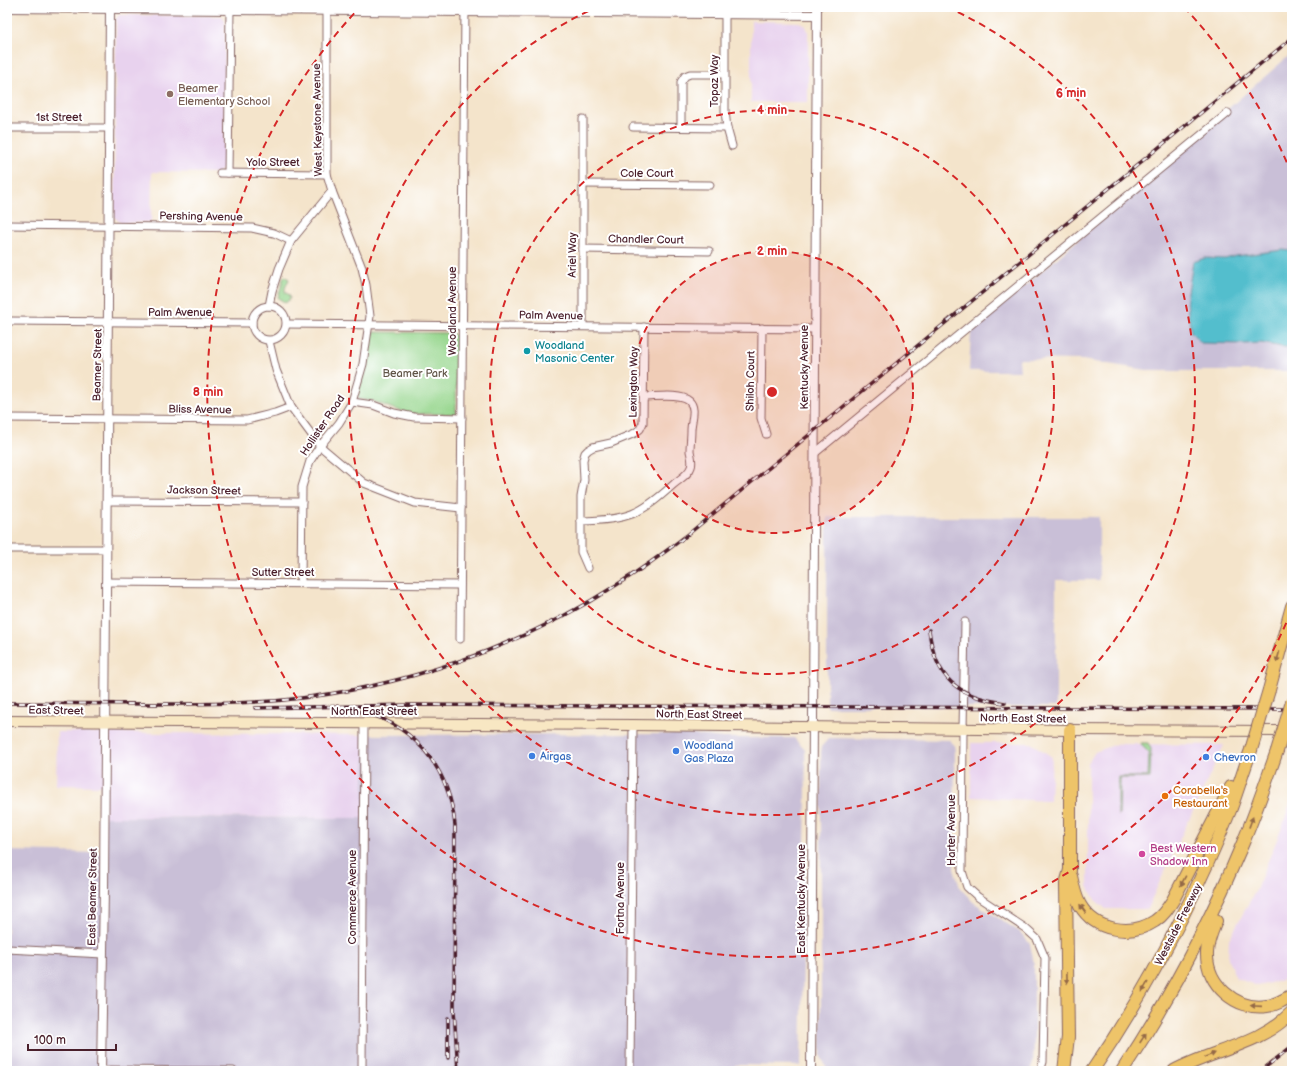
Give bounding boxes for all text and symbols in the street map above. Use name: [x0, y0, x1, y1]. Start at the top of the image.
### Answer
street label: Topaz Way: [708, 55, 721, 107]
street label: West Keystone Avenue: [310, 63, 325, 177]
place label: Beamer Elementary School: [178, 82, 270, 108]
text: 6 min: [1056, 86, 1086, 101]
marker: Beamer Elementary School: [165, 89, 175, 99]
text: 4 min: [757, 103, 787, 118]
street label: 1st Street: [36, 111, 83, 124]
street label: Yolo Street: [245, 156, 300, 169]
street label: Cole Court: [620, 167, 674, 180]
street label: Pershing Avenue: [159, 209, 243, 224]
street label: Ariel Way: [566, 232, 579, 278]
street label: Chandler Court: [608, 232, 685, 247]
text: 2 min: [757, 244, 787, 259]
street label: Woodland Avenue: [446, 266, 459, 356]
street label: Palm Avenue: [148, 306, 213, 319]
street label: Palm Avenue: [519, 308, 584, 323]
street label: Kentucky Avenue: [798, 324, 811, 409]
street label: Beamer Street: [90, 328, 105, 402]
place label: Woodland Masonic Center: [535, 339, 615, 365]
marker: Woodland Masonic Center: [522, 346, 532, 356]
street label: Lexington Way: [626, 346, 641, 418]
street label: Shiloh Court: [743, 350, 758, 411]
park label: Beamer Park: [383, 367, 448, 380]
text: 8 min: [193, 385, 223, 400]
centre of rings: [765, 385, 779, 399]
street label: Hollister Road: [297, 392, 347, 458]
street label: Bliss Avenue: [168, 402, 232, 417]
street label: Jackson Street: [167, 483, 242, 498]
street label: Sutter Street: [252, 566, 315, 579]
one-way arrow: [1275, 651, 1281, 663]
street label: East Street: [28, 704, 84, 717]
street label: North East Street: [331, 705, 418, 718]
street label: North East Street: [656, 707, 743, 722]
street label: North East Street: [980, 711, 1067, 726]
place label: Woodland Gas Plaza: [684, 739, 734, 765]
marker: Woodland Gas Plaza: [671, 746, 681, 756]
place label: Airgas: [540, 750, 572, 763]
marker: Airgas: [527, 751, 537, 761]
place label: Chevron: [1214, 751, 1256, 764]
marker: Chevron: [1201, 752, 1211, 762]
place label: Corabella's Restaurant: [1173, 784, 1229, 810]
marker: Corabella's Restaurant: [1160, 791, 1170, 801]
street label: Harter Avenue: [945, 794, 958, 866]
one-way arrow: [1248, 816, 1254, 828]
place label: Best Western Shadow Inn: [1150, 842, 1217, 868]
street label: East Kentucky Avenue: [795, 844, 808, 954]
street label: East Beamer Street: [85, 847, 100, 946]
street label: Commerce Avenue: [346, 849, 359, 944]
marker: Best Western Shadow Inn: [1137, 849, 1147, 859]
street label: Fortna Avenue: [614, 861, 627, 934]
one-way arrow: [1180, 875, 1186, 887]
street label: Westside Freeway: [1152, 881, 1205, 967]
one-way arrow: [1080, 903, 1087, 915]
one-way arrow: [1064, 972, 1070, 985]
one-way arrow: [1141, 981, 1148, 993]
one-way arrow: [1250, 1002, 1262, 1009]
scale bar: [28, 1026, 116, 1052]
text: 100 m: [34, 1033, 66, 1048]
one-way arrow: [1139, 1033, 1147, 1043]
one-way arrow: [1205, 1052, 1217, 1058]

